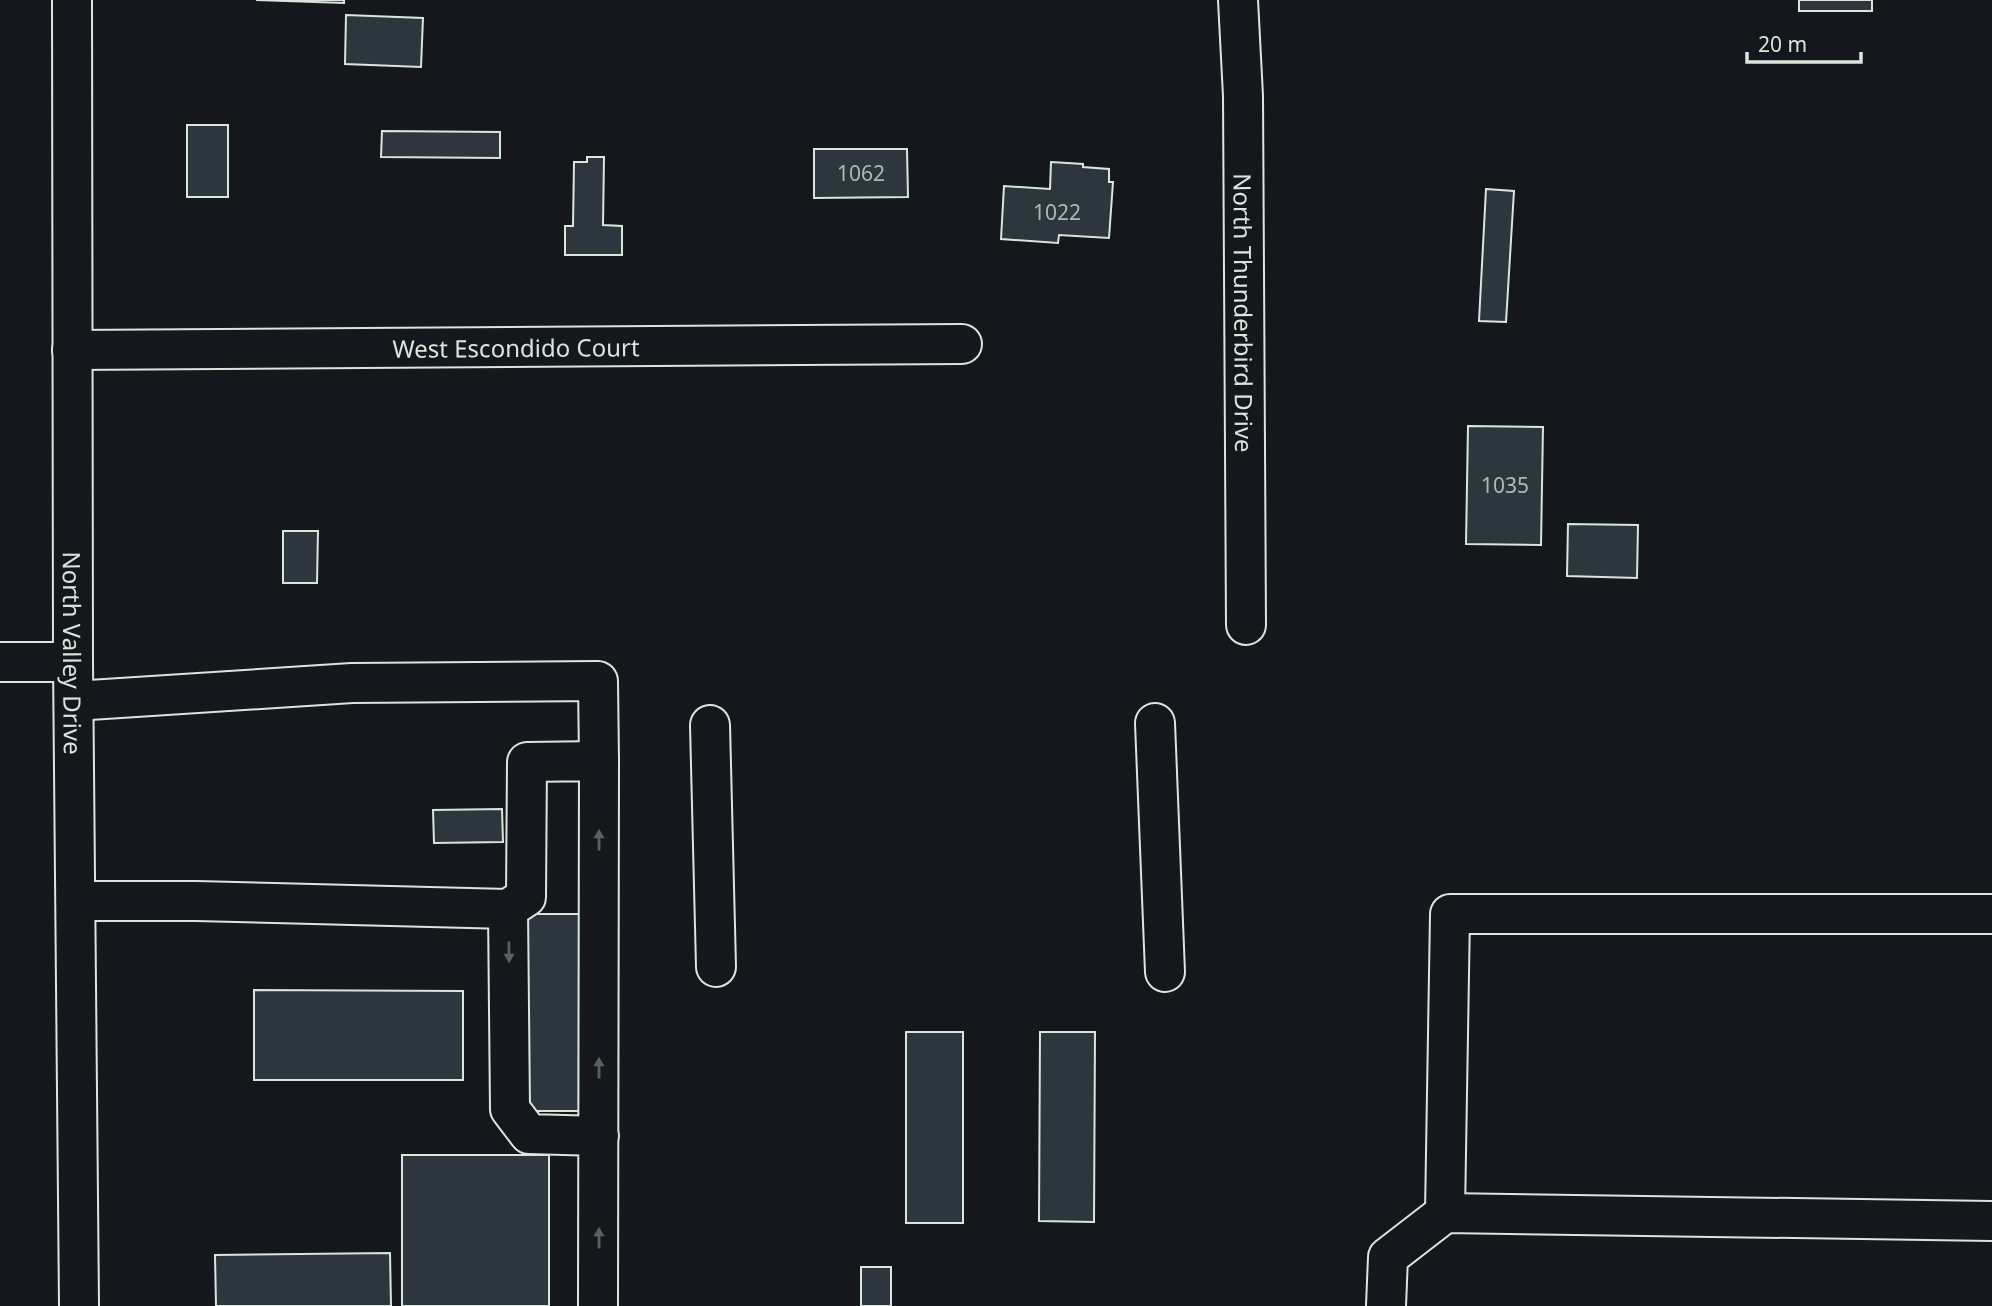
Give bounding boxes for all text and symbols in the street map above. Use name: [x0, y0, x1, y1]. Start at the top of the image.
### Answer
scale bar: [1747, 21, 1861, 65]
text: 20 m: [1758, 30, 1807, 58]
house number: 1062: [837, 159, 885, 187]
street label: North Thunderbird Drive: [1227, 173, 1262, 453]
house number: 1022: [1033, 198, 1081, 226]
street label: West Escondido Court: [392, 330, 640, 364]
house number: 1035: [1481, 471, 1529, 499]
street label: North Valley Drive: [56, 551, 90, 755]
one-way arrow: [593, 829, 605, 851]
one-way arrow: [503, 941, 515, 963]
one-way arrow: [593, 1056, 605, 1078]
one-way arrow: [593, 1227, 604, 1249]

